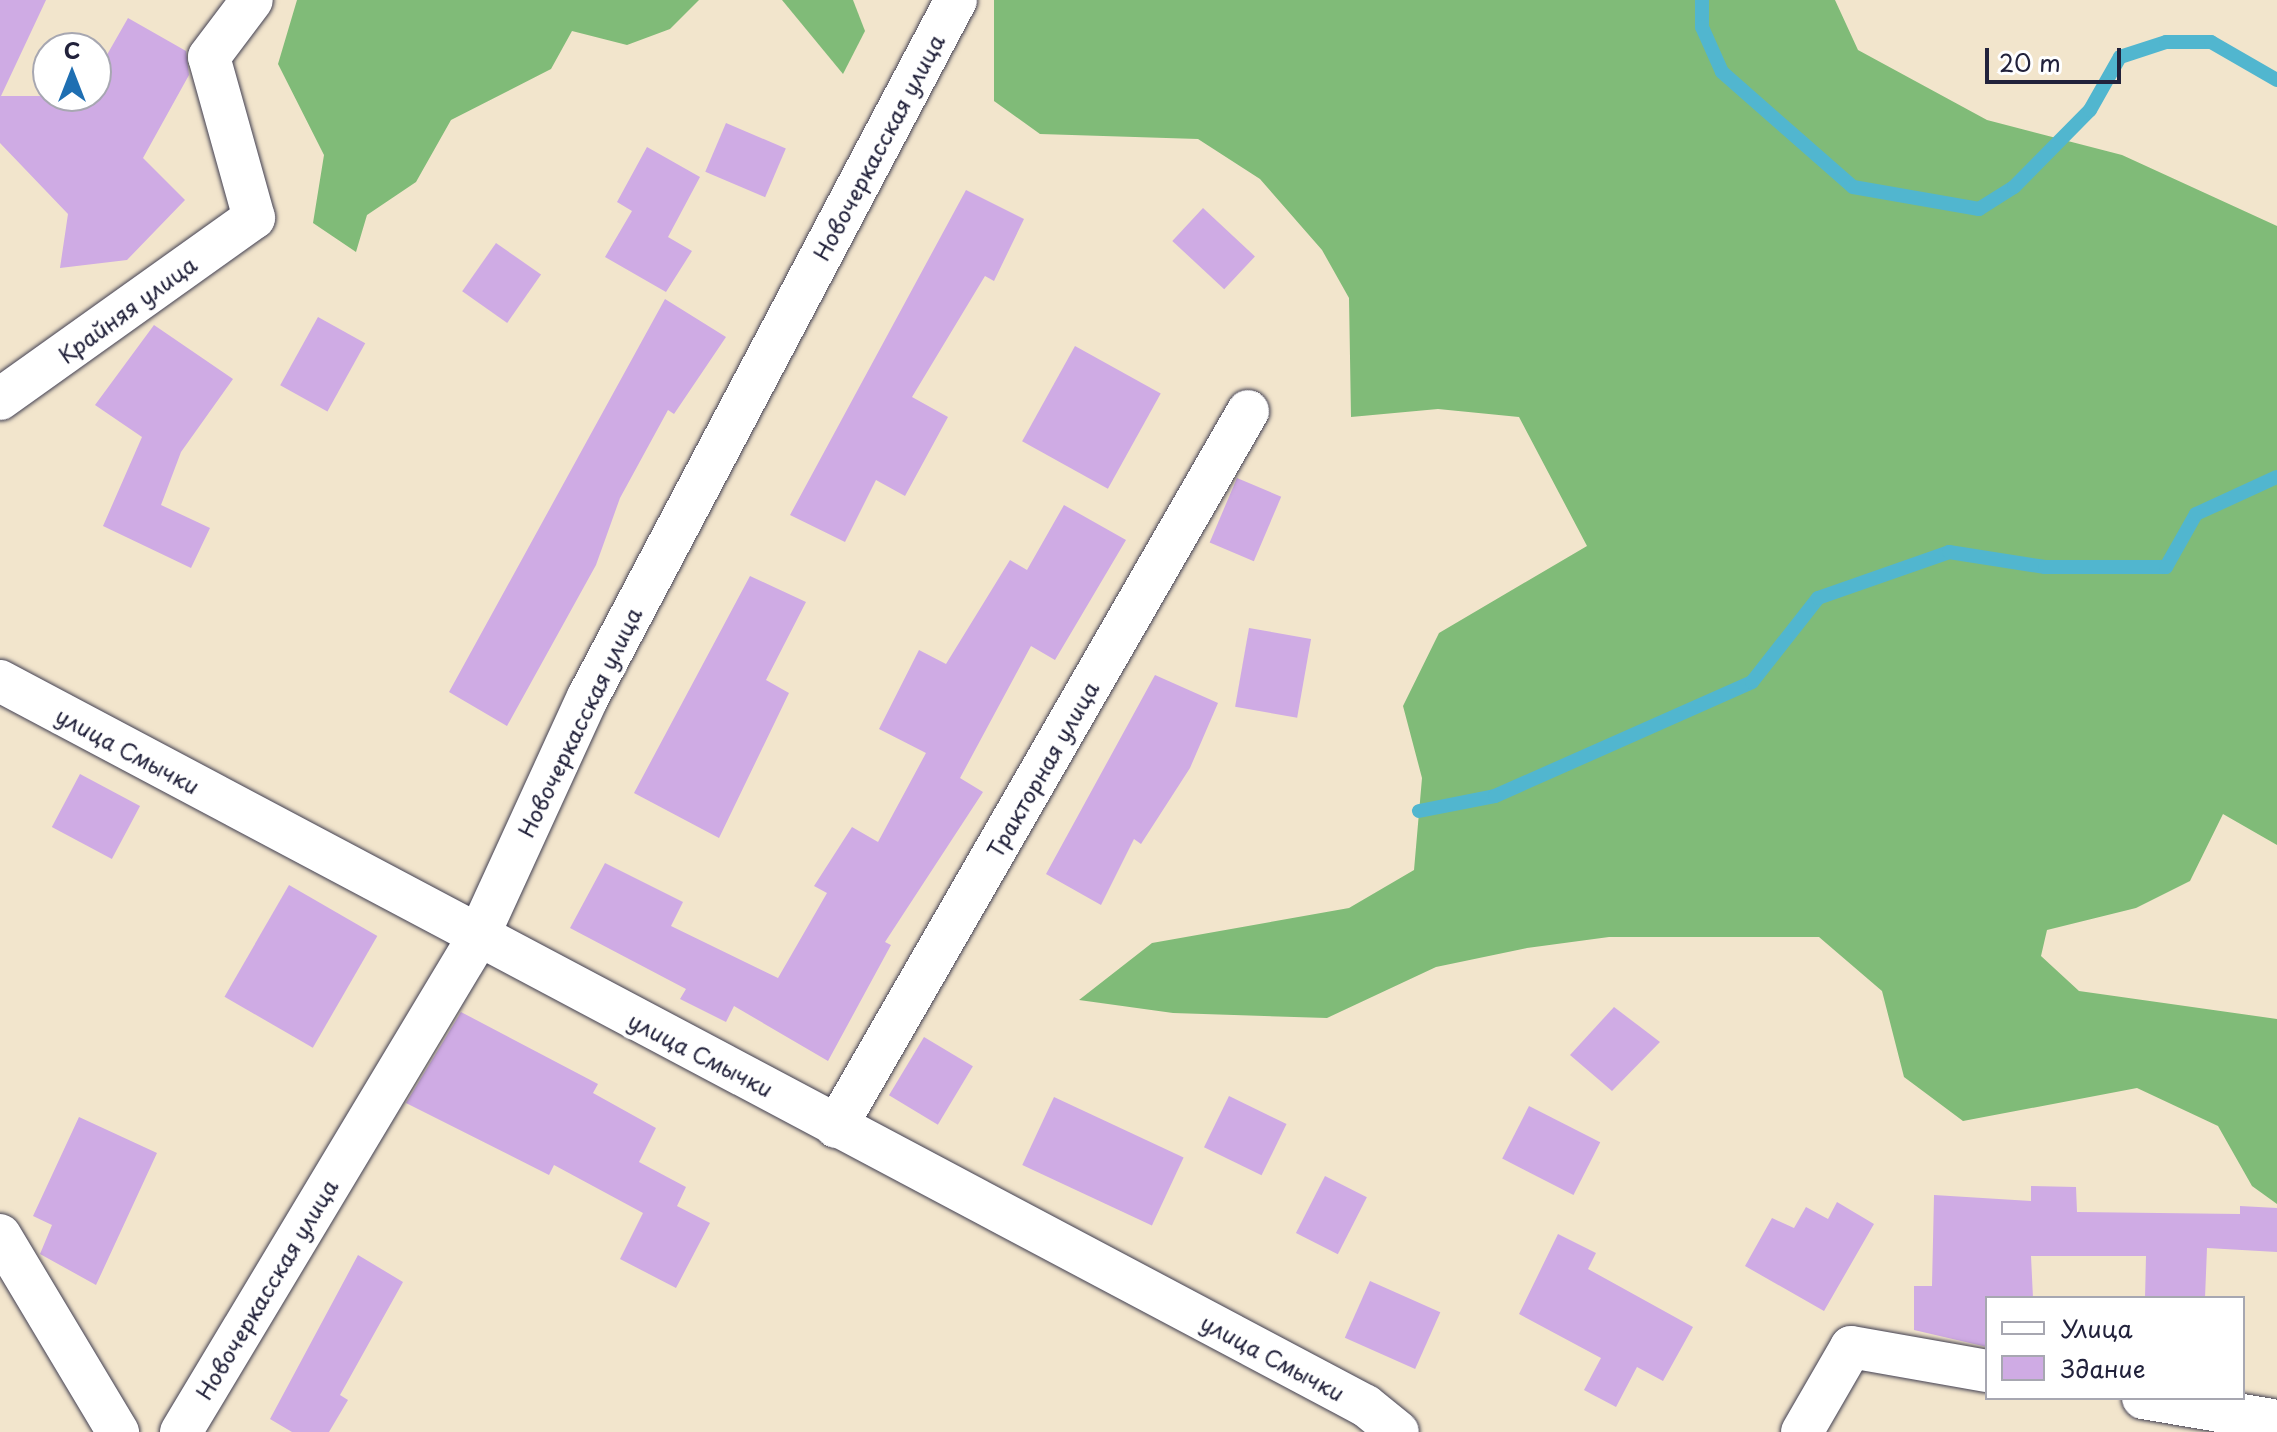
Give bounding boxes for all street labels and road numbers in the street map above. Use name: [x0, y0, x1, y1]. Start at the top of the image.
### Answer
street label: Новочеркасская улица: [807, 29, 949, 265]
street label: Крайняя улица: [53, 250, 201, 368]
street label: Новочеркасская улица: [512, 602, 646, 842]
street label: Тракторная улица: [980, 676, 1104, 862]
street label: улица Смычки: [51, 701, 205, 799]
street label: улица Смычки: [624, 1006, 778, 1102]
street label: Новочеркасская улица: [189, 1174, 343, 1404]
street label: улица Смычки: [1196, 1308, 1350, 1406]

